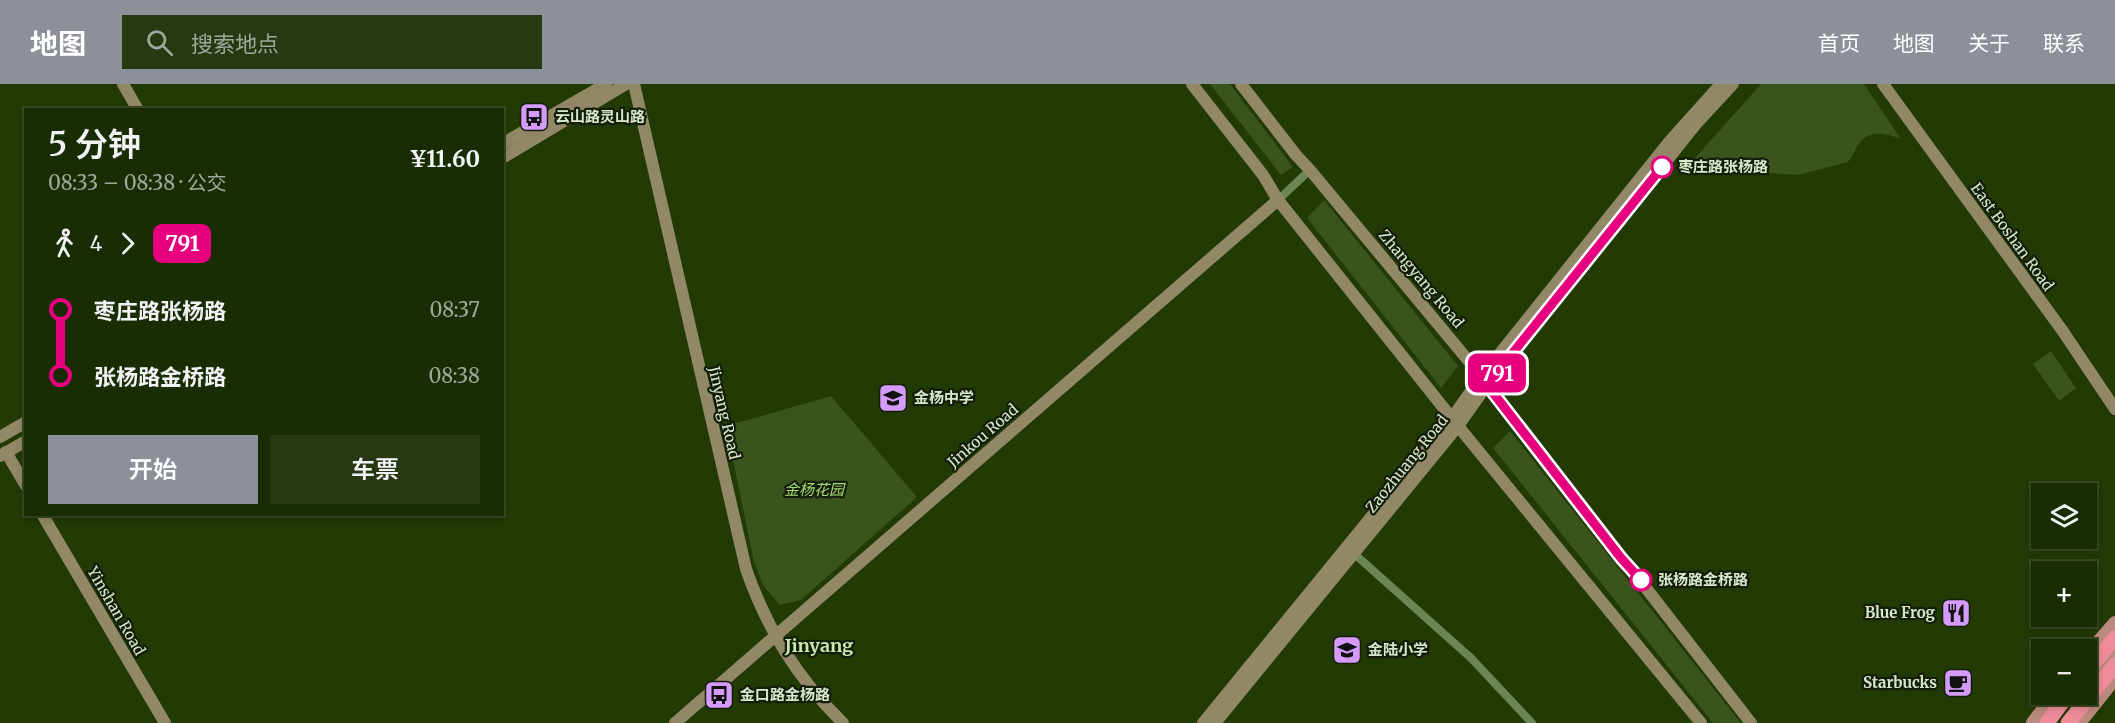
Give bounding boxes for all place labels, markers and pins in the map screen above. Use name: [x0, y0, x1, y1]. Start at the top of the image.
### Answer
bus stop icon: 云山路灵山路: [518, 101, 550, 133]
place label: 云山路灵山路: [555, 107, 645, 126]
marker: 枣庄路张杨路: [1651, 156, 1673, 178]
place label: 枣庄路张杨路: [1678, 157, 1768, 176]
school or university icon: 金杨中学: [877, 382, 909, 414]
place label: 金杨中学: [914, 388, 974, 407]
marker: 张杨路金桥路: [1630, 569, 1652, 591]
place label: 张杨路金桥路: [1658, 570, 1748, 589]
restaurant icon: Blue Frog: [1940, 597, 1972, 629]
place label: Blue Frog: [1865, 603, 1936, 622]
school or university icon: 金陆小学: [1331, 634, 1363, 666]
place label: 金陆小学: [1368, 640, 1428, 659]
cafe icon: Starbucks: [1942, 667, 1974, 699]
place label: Starbucks: [1863, 673, 1937, 692]
bus stop icon: 金口路金杨路: [703, 679, 735, 711]
place label: 金口路金杨路: [740, 685, 830, 704]

